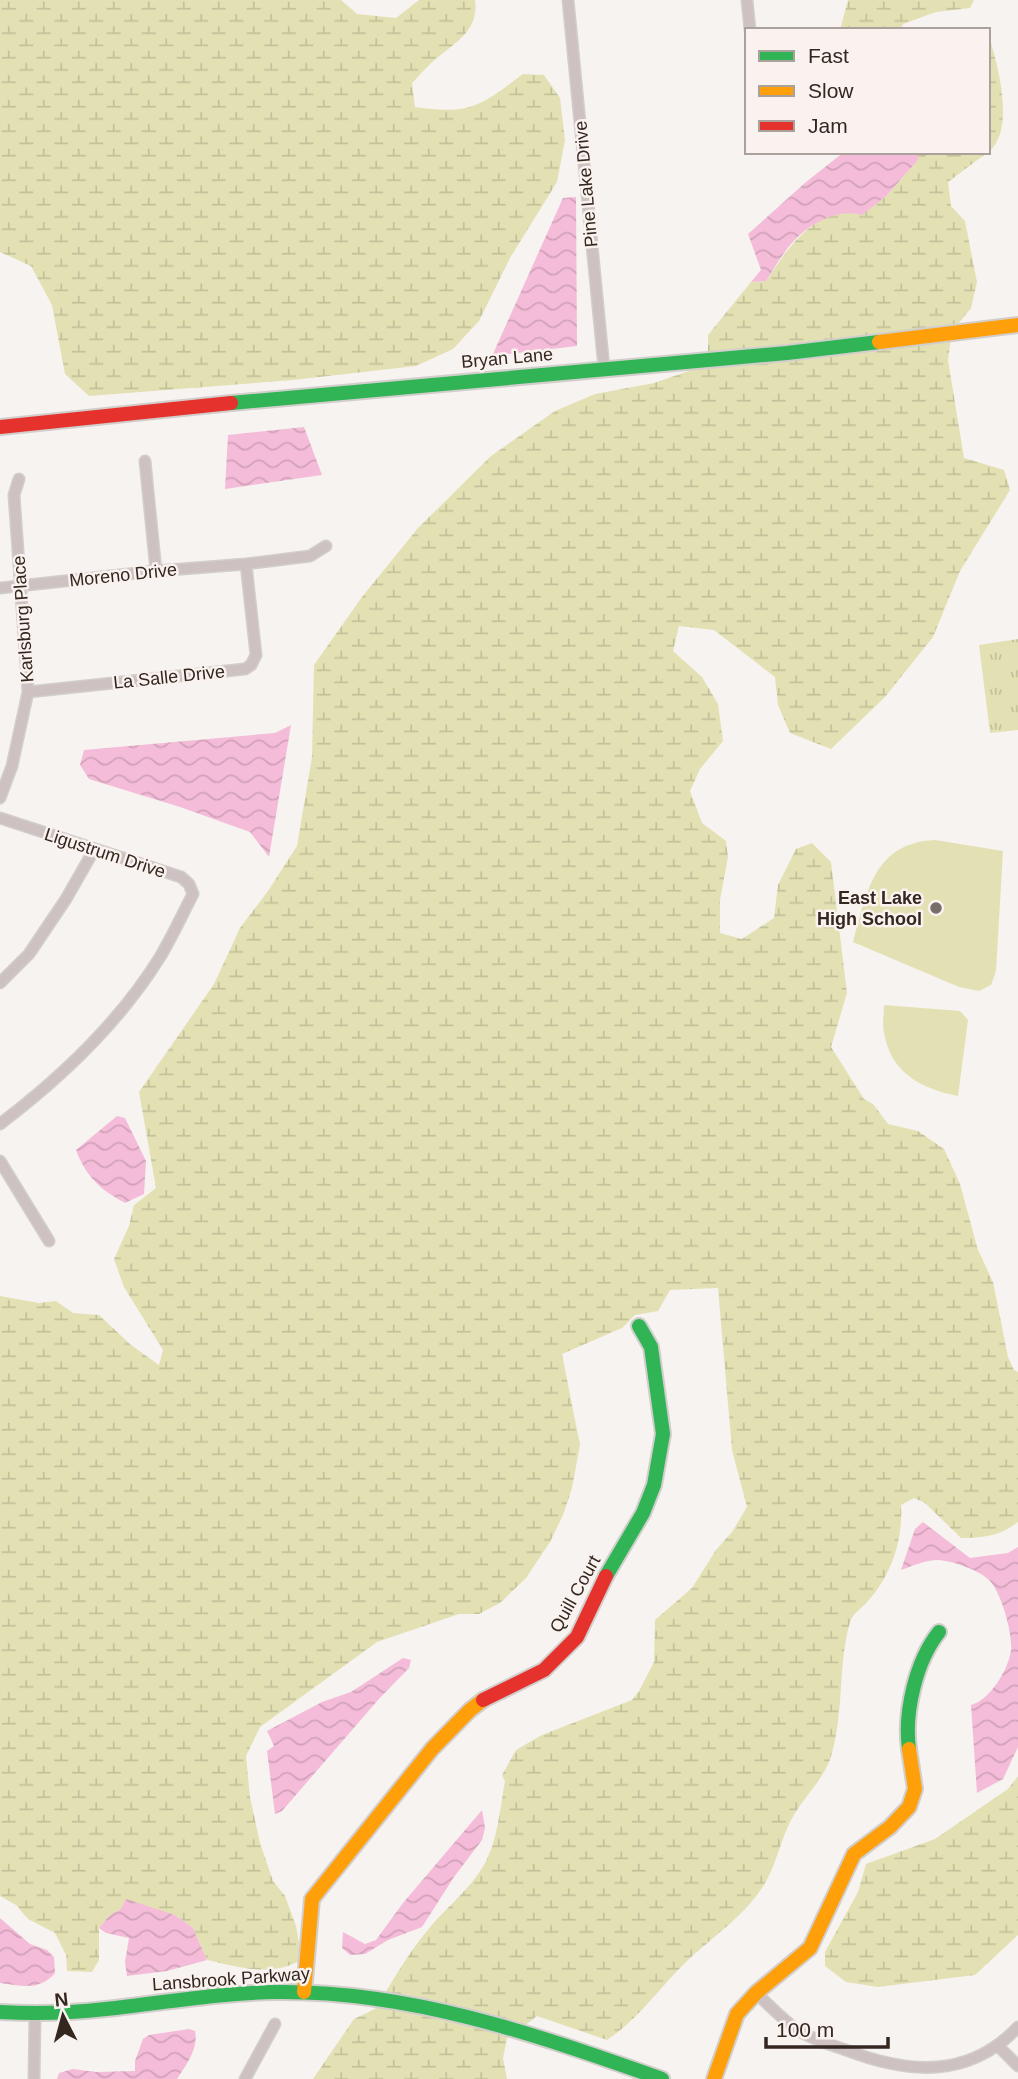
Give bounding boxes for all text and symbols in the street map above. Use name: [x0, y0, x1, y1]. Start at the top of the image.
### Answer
legend: [745, 28, 990, 154]
text: Fast: [808, 44, 849, 67]
text: Slow: [808, 79, 854, 102]
text: Jam: [808, 114, 848, 137]
street label: Pine Lake Drive: [571, 120, 601, 248]
street label: Bryan Lane: [460, 344, 554, 372]
street label: Karlsburg Place: [9, 555, 37, 683]
street label: Moreno Drive: [68, 559, 178, 591]
street label: La Salle Drive: [112, 661, 226, 693]
street label: Ligustrum Drive: [42, 824, 168, 882]
place label: East Lake High School: [817, 888, 922, 929]
marker: East Lake High School: [928, 900, 944, 916]
street label: Quill Court: [546, 1552, 604, 1636]
street label: Lansbrook Parkway: [151, 1964, 311, 1994]
north arrow: [28, 1981, 98, 2051]
text: N: [53, 1988, 69, 2011]
scale bar: [766, 2006, 888, 2050]
text: 100 m: [776, 2018, 834, 2041]

